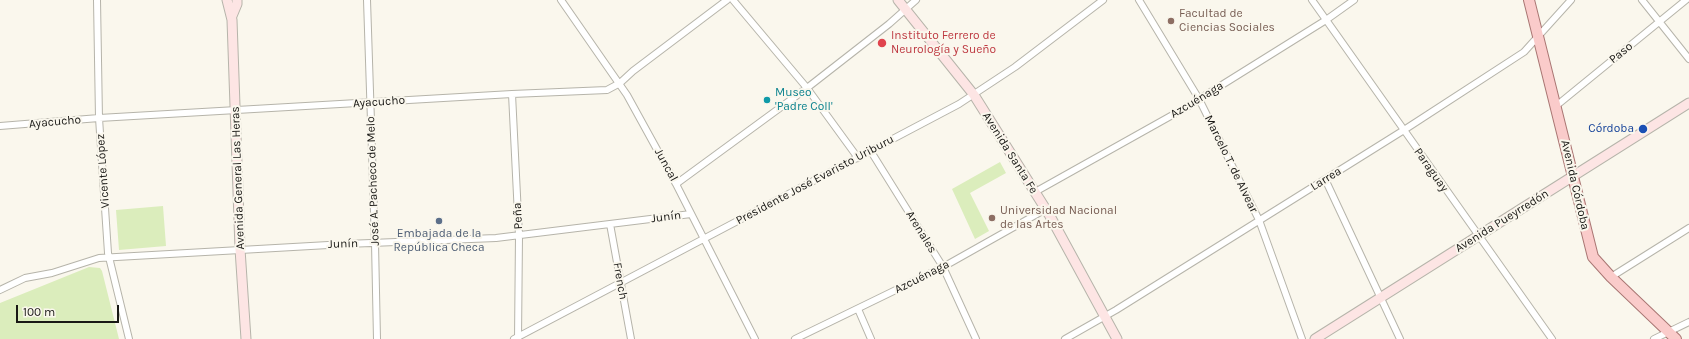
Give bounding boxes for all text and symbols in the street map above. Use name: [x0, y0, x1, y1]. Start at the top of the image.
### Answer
place label: Facultad de Ciencias Sociales: [1179, 7, 1275, 35]
marker: Facultad de Ciencias Sociales: [1166, 16, 1176, 26]
place label: Instituto Ferrero de Neurología y Sueño: [891, 29, 996, 57]
marker: Instituto Ferrero de Neurología y Sueño: [876, 37, 888, 49]
street label: Paso: [1606, 39, 1636, 67]
street label: Azcuénaga: [1168, 79, 1226, 121]
place label: Museo 'Padre Coll': [775, 86, 833, 114]
street label: Ayacucho: [352, 93, 406, 111]
marker: Museo 'Padre Coll': [762, 95, 772, 105]
street label: Avenida General Las Heras: [228, 106, 248, 250]
street label: Avenida Santa Fe: [979, 110, 1041, 196]
street label: Ayacucho: [28, 113, 82, 131]
street label: Marcelo T. de Alvear: [1201, 113, 1261, 215]
street label: José A. Pacheco de Melo: [364, 116, 382, 246]
place label: Córdoba: [1588, 122, 1634, 136]
marker: Córdoba: [1637, 123, 1649, 135]
street label: Presidente José Evaristo Uriburu: [733, 132, 897, 228]
street label: Vicente López: [93, 133, 113, 209]
street label: Avenida Córdoba: [1558, 139, 1592, 231]
street label: Paraguay: [1411, 145, 1451, 195]
street label: Juncal: [651, 146, 681, 184]
street label: Larrea: [1308, 164, 1344, 194]
street label: Avenida Pueyrredón: [1453, 186, 1551, 256]
street label: Peña: [510, 202, 526, 230]
place label: Universidad Nacional de las Artes: [1000, 204, 1117, 232]
street label: Junín: [650, 208, 682, 226]
street label: Arenales: [902, 208, 940, 256]
marker: Universidad Nacional de las Artes: [987, 213, 997, 223]
marker: Embajada de la República Checa: [434, 216, 444, 226]
place label: Embajada de la República Checa: [393, 227, 485, 255]
street label: Junín: [328, 236, 358, 252]
street label: Azcuénaga: [892, 257, 952, 297]
street label: French: [610, 261, 630, 301]
scale bar: [18, 297, 121, 323]
text: 100 m: [23, 305, 55, 319]

